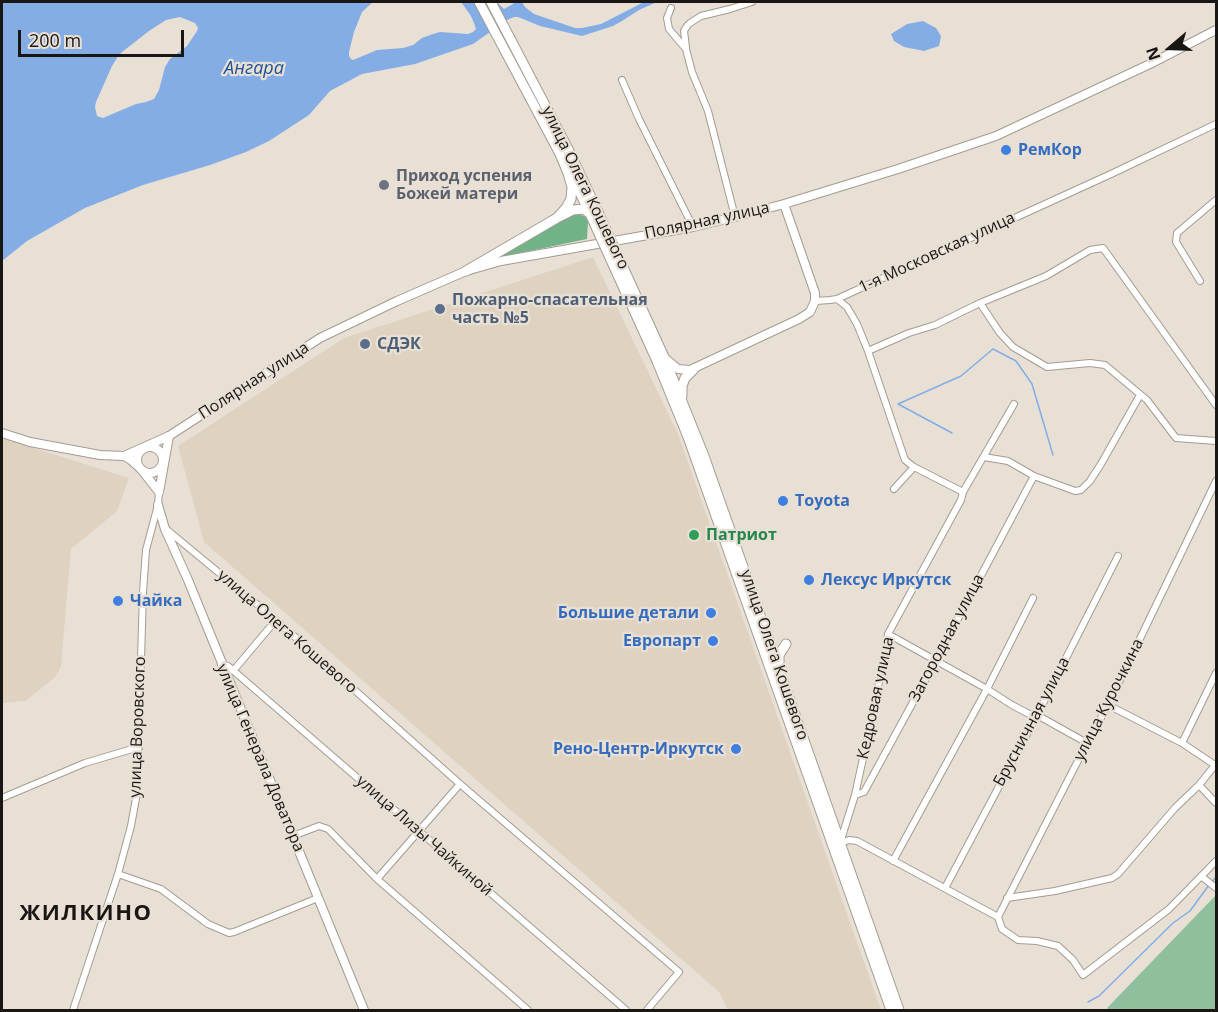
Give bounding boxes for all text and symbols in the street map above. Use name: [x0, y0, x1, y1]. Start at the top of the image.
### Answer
scale bar: [21, 18, 188, 56]
north arrow: [1140, 18, 1200, 78]
text: 200 m: [29, 28, 81, 52]
text: N: [1140, 44, 1166, 64]
water label: Ангара: [224, 58, 284, 80]
street label: улица Олега Кошевого: [537, 103, 633, 273]
place label: РемКор: [1018, 140, 1082, 160]
marker: РемКор: [999, 143, 1013, 157]
place label: Приход успения Божей матери: [396, 166, 532, 204]
marker: Приход успения Божей матери: [377, 178, 391, 192]
street label: Полярная улица: [643, 198, 771, 244]
street label: 1-я Московская улица: [856, 208, 1018, 298]
place label: Пожарно-спасательная часть №5: [452, 290, 648, 328]
marker: Пожарно-спасательная часть №5: [433, 302, 447, 316]
place label: СДЭК: [377, 334, 421, 354]
marker: СДЭК: [358, 337, 372, 351]
street label: Полярная улица: [195, 338, 313, 424]
place label: Toyota: [795, 491, 850, 511]
marker: Toyota: [776, 494, 790, 508]
place label: Патриот: [706, 525, 777, 545]
marker: Патриот: [687, 528, 701, 542]
street label: улица Олега Кошевого: [213, 566, 361, 698]
street label: улица Олега Кошевого: [736, 567, 812, 743]
place label: Лексус Иркутск: [821, 570, 951, 590]
street label: Загородная улица: [905, 571, 989, 705]
marker: Лексус Иркутск: [802, 573, 816, 587]
place label: Чайка: [130, 591, 182, 611]
marker: Чайка: [111, 594, 125, 608]
place label: Большие детали: [558, 603, 699, 623]
marker: Большие детали: [704, 606, 718, 620]
place label: Европарт: [623, 631, 701, 651]
marker: Европарт: [706, 634, 720, 648]
street label: Кедровая улица: [854, 635, 898, 761]
street label: улица Курочкина: [1070, 636, 1148, 764]
street label: Брусничная улица: [990, 654, 1074, 790]
street label: улица Воровского: [126, 656, 150, 798]
street label: улица Генерала Доватора: [212, 661, 308, 855]
place label: Рено-Центр-Иркутск: [553, 739, 724, 759]
marker: Рено-Центр-Иркутск: [729, 742, 743, 756]
street label: улица Лизы Чайкиной: [352, 772, 496, 900]
district label: ЖИЛКИНО: [20, 901, 152, 927]

